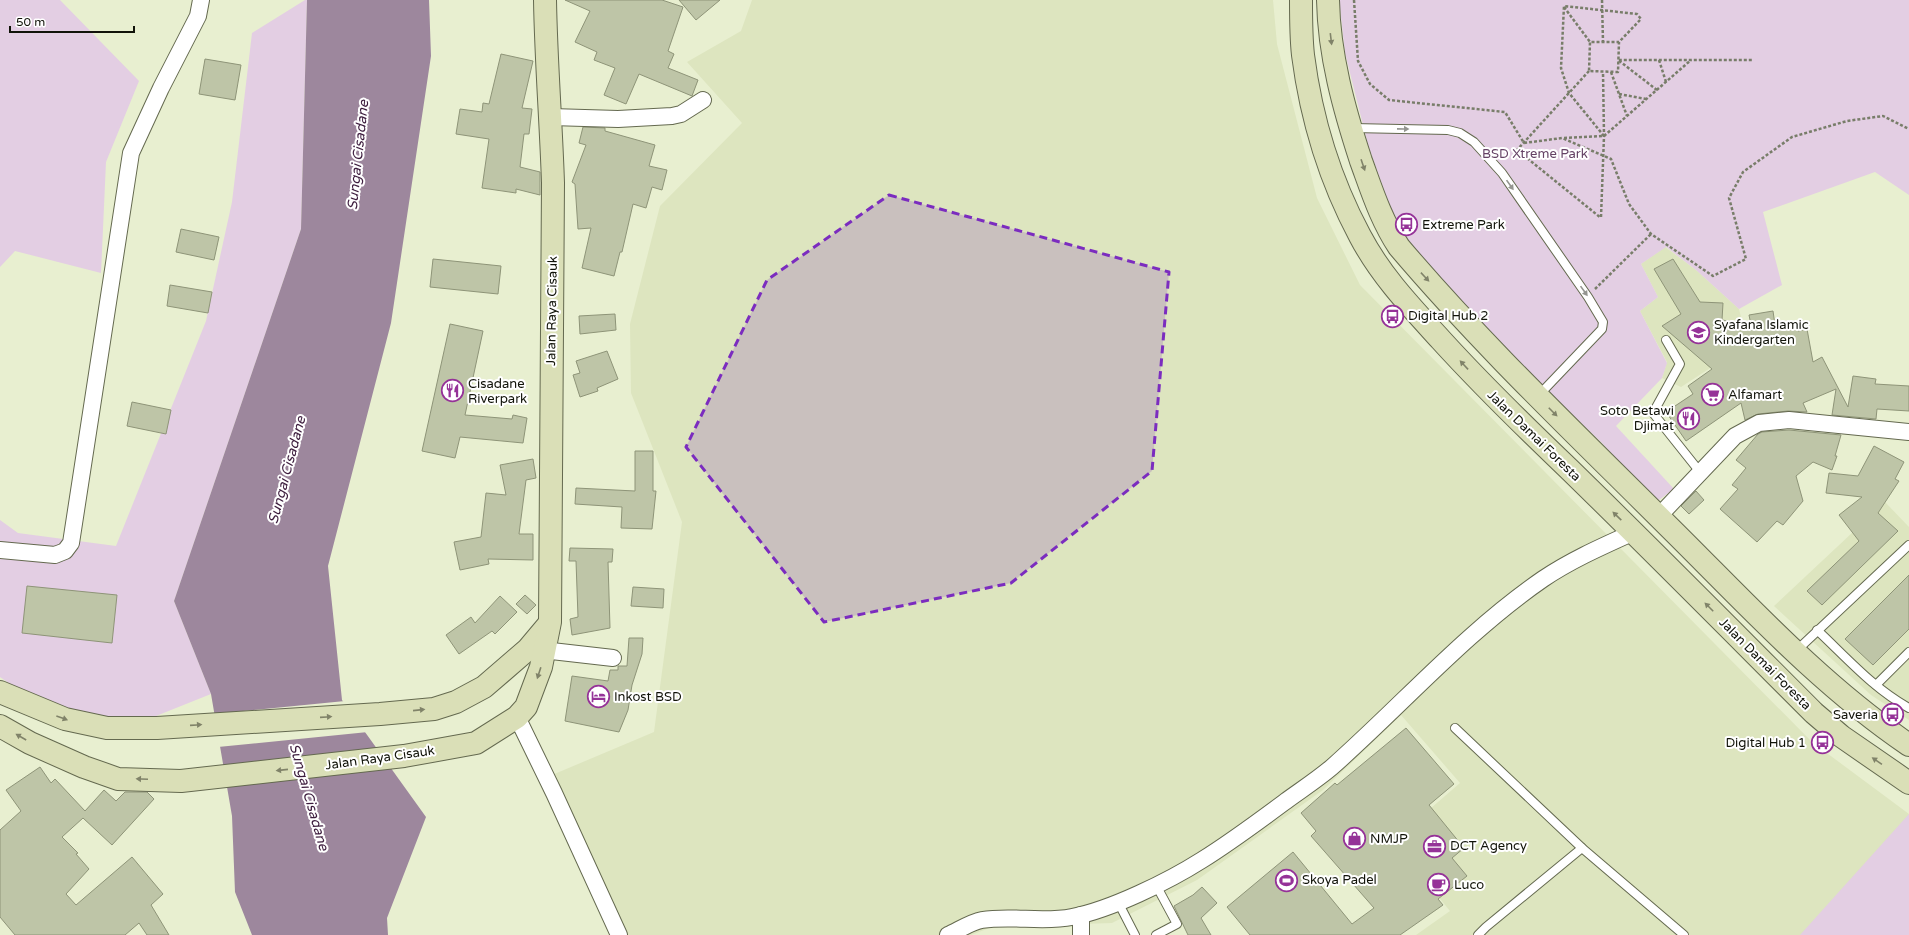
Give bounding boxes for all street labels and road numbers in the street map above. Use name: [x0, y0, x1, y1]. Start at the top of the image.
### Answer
street label: Jalan Raya Cisauk: [543, 256, 561, 366]
street label: Jalan Damai Foresta: [1484, 387, 1584, 485]
street label: Jalan Damai Foresta: [1716, 615, 1814, 713]
street label: Jalan Raya Cisauk: [324, 742, 436, 774]

